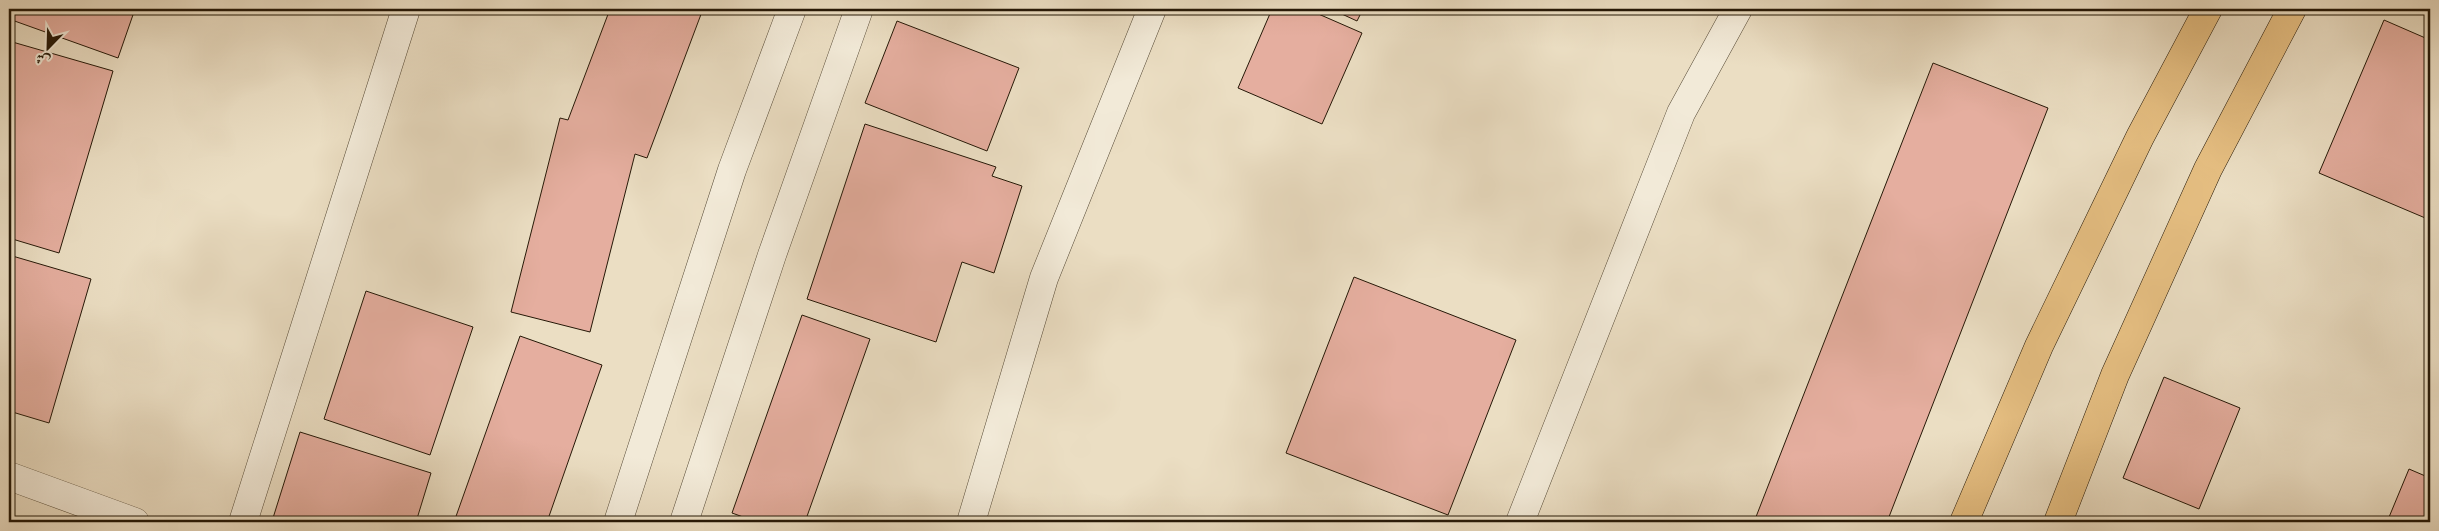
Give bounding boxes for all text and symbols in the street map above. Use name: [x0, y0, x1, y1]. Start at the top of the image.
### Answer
north arrow: [22, 22, 72, 72]
text: ش: [33, 49, 53, 70]

